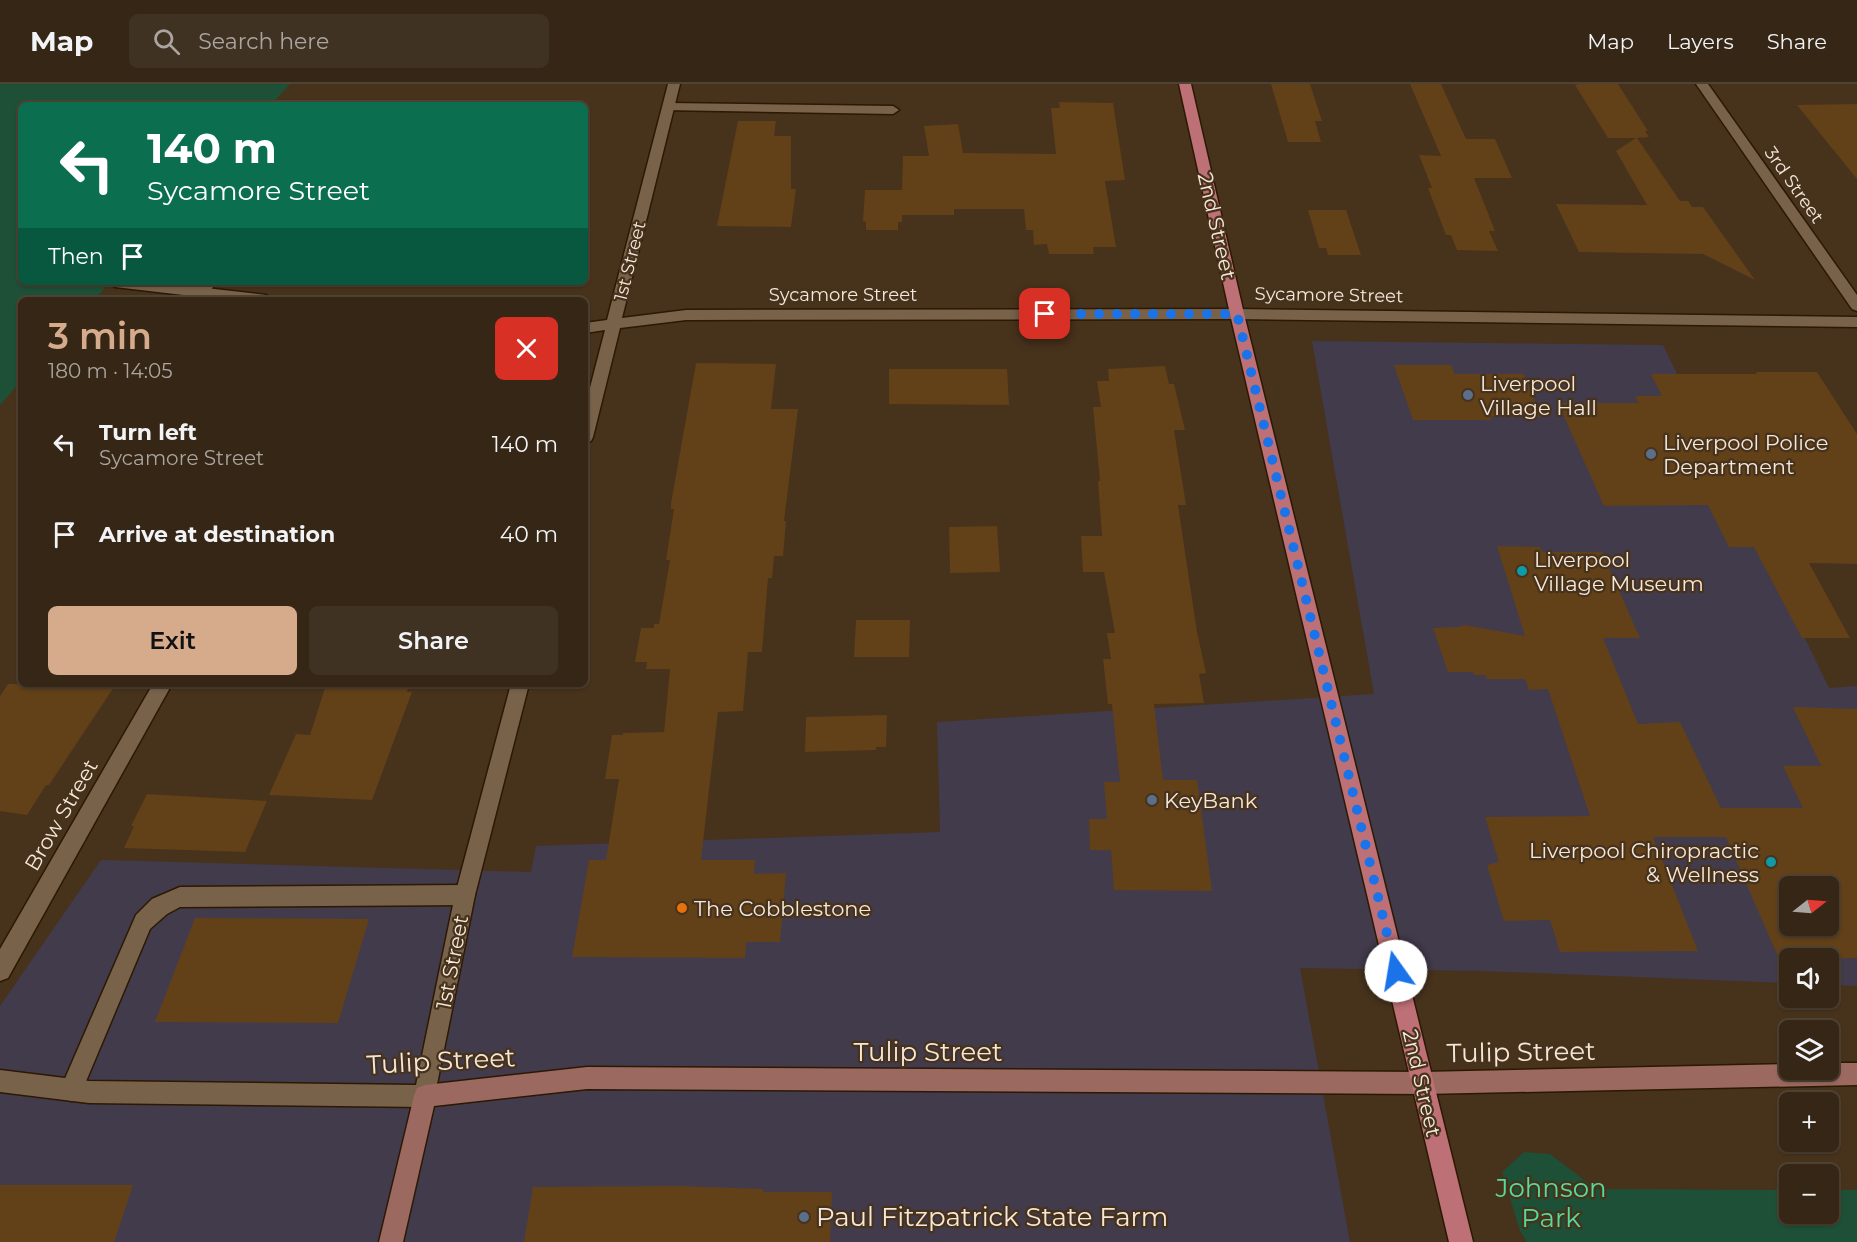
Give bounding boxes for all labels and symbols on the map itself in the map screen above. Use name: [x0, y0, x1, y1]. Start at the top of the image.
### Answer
street label: 3rd Street: [1760, 142, 1828, 228]
street label: 2nd Street: [1193, 170, 1241, 282]
street label: 1st Street: [609, 219, 651, 303]
street label: Sycamore Street: [1254, 283, 1404, 307]
street label: Sycamore Street: [769, 284, 917, 306]
pin: [1019, 288, 1070, 339]
place label: Liverpool Village Hall: [1480, 371, 1597, 420]
marker: Liverpool Village Hall: [1461, 388, 1475, 402]
place label: Liverpool Police Department: [1663, 430, 1828, 479]
marker: Liverpool Police Department: [1644, 447, 1658, 461]
place label: Liverpool Village Museum: [1534, 547, 1704, 596]
marker: Liverpool Village Museum: [1515, 564, 1529, 578]
street label: Brow Street: [19, 755, 103, 875]
place label: KeyBank: [1164, 788, 1258, 813]
marker: KeyBank: [1145, 793, 1159, 807]
place label: Liverpool Chiropractic & Wellness: [1529, 838, 1759, 887]
marker: Liverpool Chiropractic & Wellness: [1764, 855, 1778, 869]
north arrow: [1779, 876, 1839, 936]
place label: The Cobblestone: [694, 896, 871, 921]
marker: The Cobblestone: [675, 901, 689, 915]
street label: 1st Street: [431, 913, 473, 1011]
position arrow: [1364, 939, 1428, 1003]
street label: 2nd Street: [1398, 1027, 1446, 1139]
street label: Tulip Street: [1446, 1035, 1596, 1069]
street label: Tulip Street: [853, 1036, 1003, 1068]
street label: Tulip Street: [366, 1041, 516, 1081]
park label: Johnson Park: [1494, 1172, 1607, 1234]
place label: Paul Fitzpatrick State Farm: [816, 1201, 1168, 1233]
marker: Paul Fitzpatrick State Farm: [797, 1210, 811, 1224]

